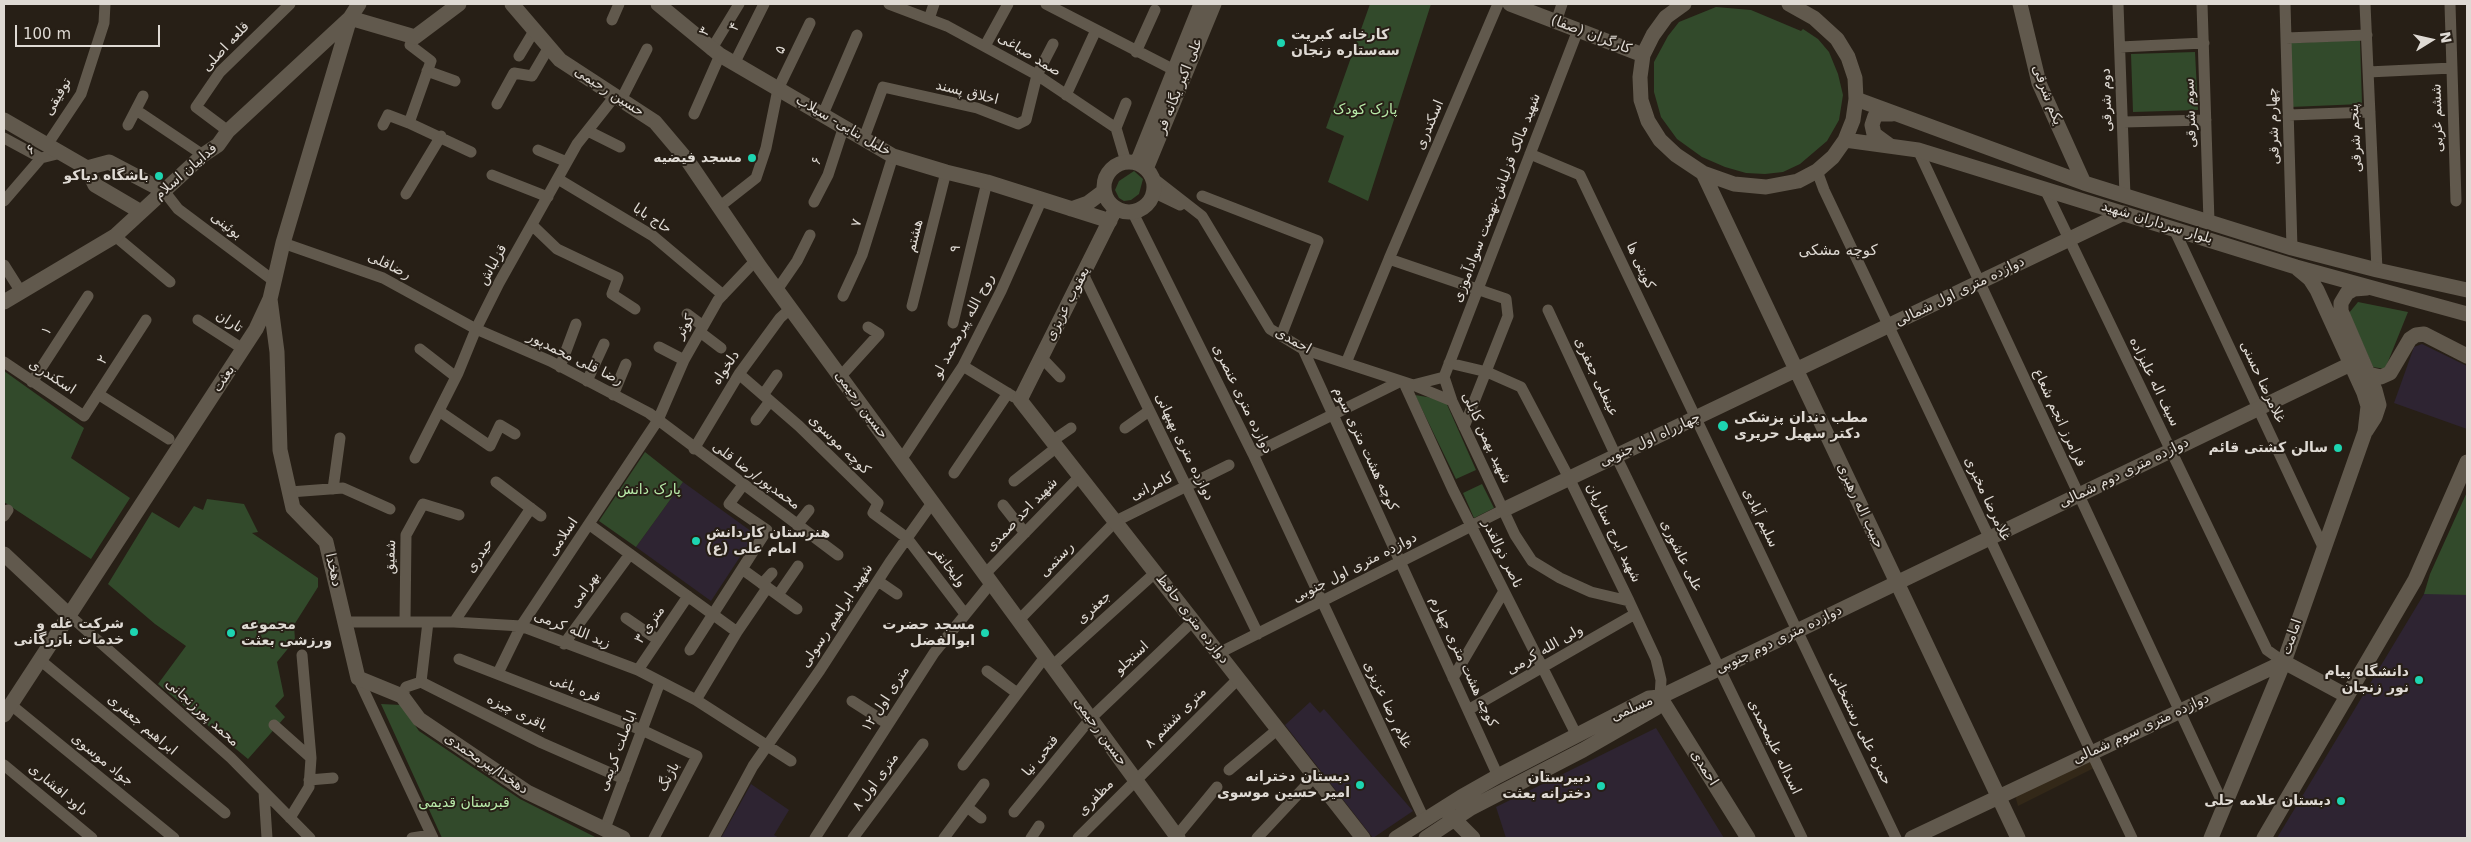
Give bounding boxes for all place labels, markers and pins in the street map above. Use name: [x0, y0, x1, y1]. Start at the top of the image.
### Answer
place label: کارخانه کبریت سه‌ستاره زنجان: [1291, 27, 1400, 59]
marker: کارخانه کبریت سه‌ستاره زنجان: [1275, 37, 1287, 49]
place label: مسجد فیضیه: [653, 150, 742, 166]
marker: مسجد فیضیه: [746, 152, 758, 164]
place label: باشگاه دیاکو: [64, 168, 149, 184]
marker: باشگاه دیاکو: [153, 170, 165, 182]
place label: مطب دندان پزشکی دکتر سهیل حریری: [1734, 410, 1868, 442]
marker: مطب دندان پزشکی دکتر سهیل حریری: [1716, 419, 1730, 433]
place label: سالن کشتی قائم: [2208, 440, 2328, 456]
marker: سالن کشتی قائم: [2332, 442, 2344, 454]
place label: هنرستان کاردانش امام علی (ع): [706, 525, 830, 558]
marker: هنرستان کاردانش امام علی (ع): [690, 535, 702, 547]
place label: شرکت غله و خدمات بازرگانی: [14, 616, 124, 648]
place label: مجموعه ورزشی بعثت: [241, 617, 332, 650]
place label: مسجد حضرت ابوالفضل: [882, 617, 975, 650]
marker: شرکت غله و خدمات بازرگانی: [128, 626, 140, 638]
marker: مجموعه ورزشی بعثت: [225, 627, 237, 639]
marker: مسجد حضرت ابوالفضل: [979, 627, 991, 639]
place label: دانشگاه پیام نور زنجان: [2324, 664, 2409, 696]
marker: دانشگاه پیام نور زنجان: [2413, 674, 2425, 686]
place label: دبستان دخترانه امیر حسین موسوی: [1217, 769, 1350, 802]
place label: دبیرستان دخترانه بعثت: [1502, 770, 1591, 802]
marker: دبستان دخترانه امیر حسین موسوی: [1354, 779, 1366, 791]
marker: دبیرستان دخترانه بعثت: [1595, 780, 1607, 792]
place label: دبستان علامه حلی: [2204, 793, 2331, 809]
marker: دبستان علامه حلی: [2335, 795, 2347, 807]

